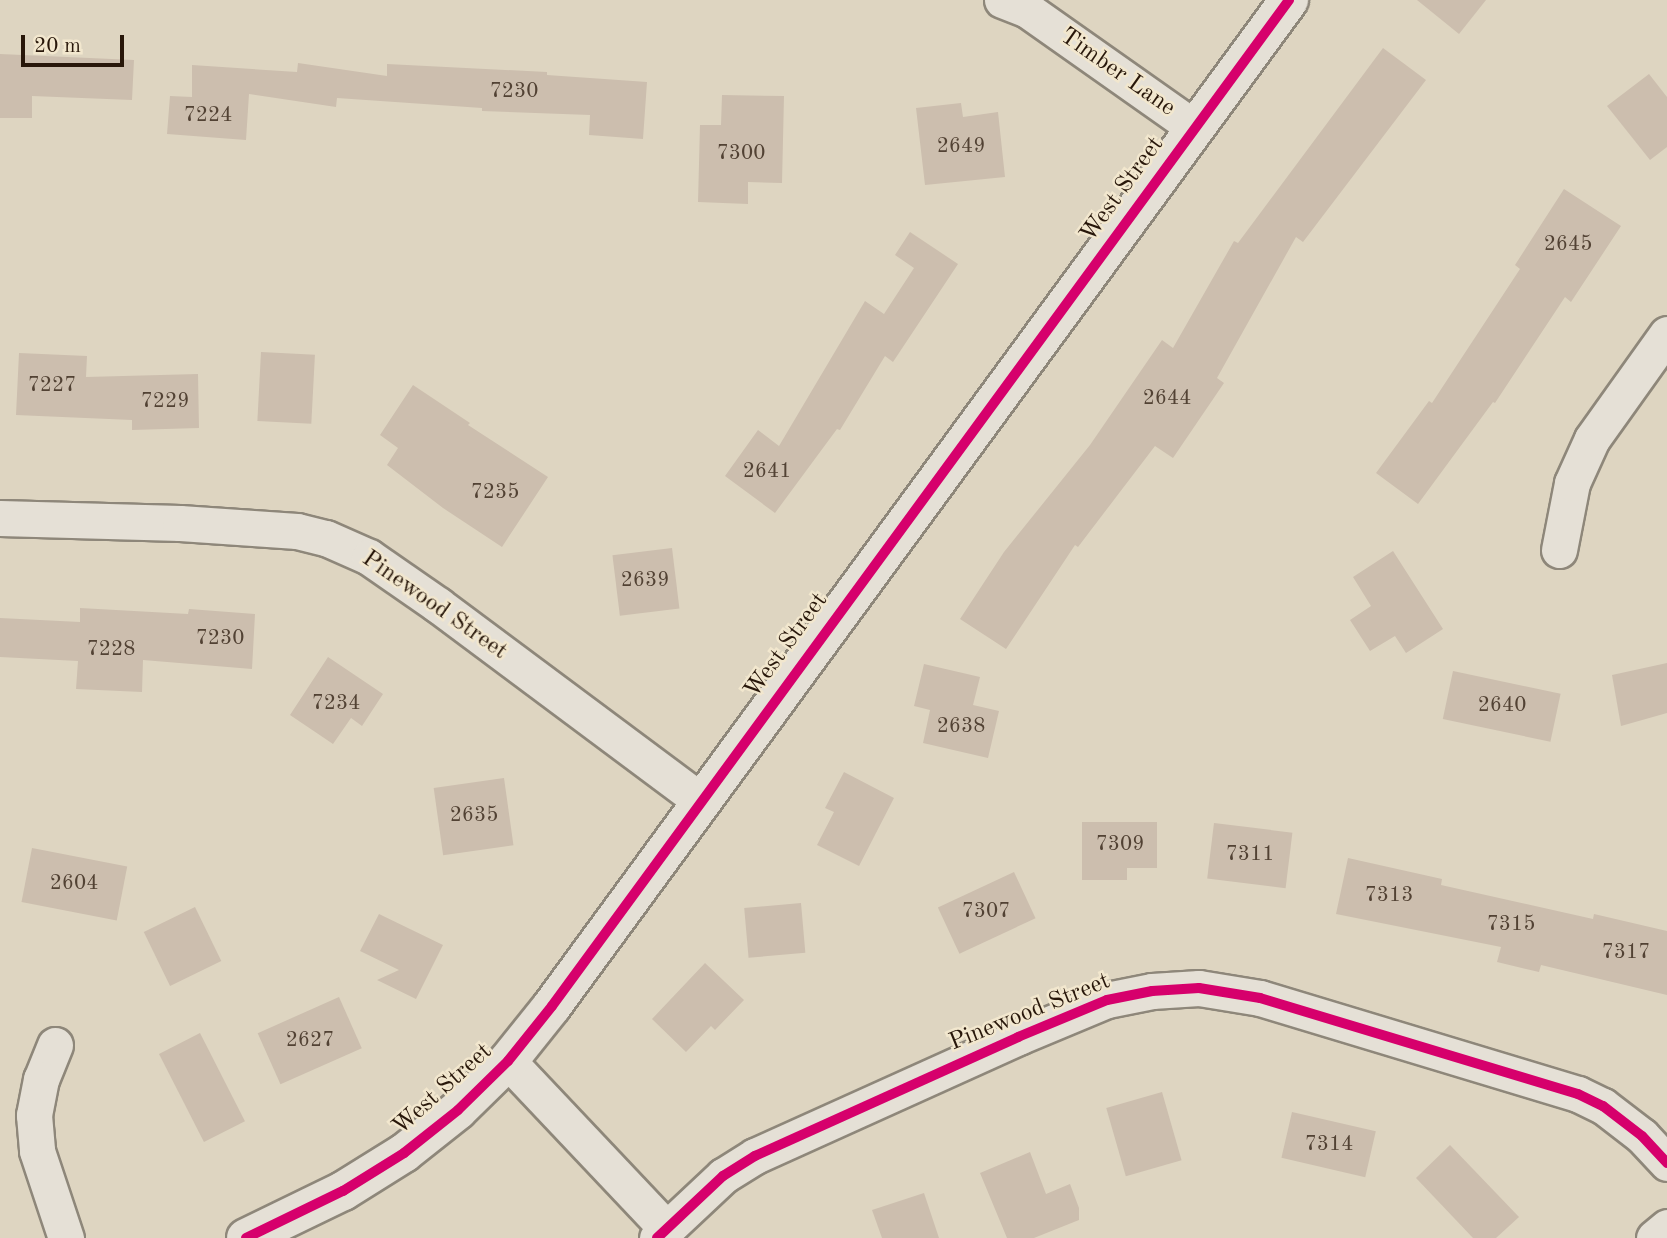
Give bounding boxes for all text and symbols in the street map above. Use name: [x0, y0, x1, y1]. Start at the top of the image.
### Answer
scale bar: [24, 21, 128, 65]
street label: Timber Lane: [1054, 23, 1180, 123]
text: 20 m: [34, 36, 81, 57]
house number: 7230: [490, 79, 538, 105]
house number: 7224: [184, 103, 232, 129]
street label: West Street: [1075, 132, 1171, 248]
house number: 2649: [937, 134, 985, 160]
house number: 7300: [717, 141, 765, 167]
house number: 2645: [1544, 232, 1592, 258]
house number: 7227: [28, 373, 76, 399]
house number: 2644: [1143, 386, 1191, 412]
house number: 7229: [141, 389, 189, 415]
house number: 2641: [743, 459, 791, 485]
house number: 7235: [471, 480, 519, 506]
street label: Pinewood Street: [356, 545, 512, 667]
house number: 2639: [621, 568, 669, 594]
street label: West Street: [739, 588, 835, 704]
house number: 7230: [196, 626, 244, 652]
house number: 7228: [87, 637, 135, 663]
house number: 7234: [312, 691, 360, 717]
house number: 2640: [1478, 693, 1526, 719]
house number: 2638: [937, 714, 985, 740]
house number: 2635: [450, 803, 498, 829]
house number: 7309: [1096, 832, 1144, 858]
house number: 7311: [1226, 842, 1274, 868]
house number: 2604: [50, 871, 98, 897]
house number: 7313: [1365, 883, 1413, 909]
house number: 7307: [962, 899, 1010, 925]
house number: 7315: [1487, 912, 1535, 938]
house number: 7317: [1602, 940, 1650, 966]
street label: Pinewood Street: [945, 968, 1115, 1058]
house number: 2627: [286, 1028, 334, 1054]
street label: West Street: [387, 1038, 499, 1142]
house number: 7314: [1305, 1132, 1353, 1158]

